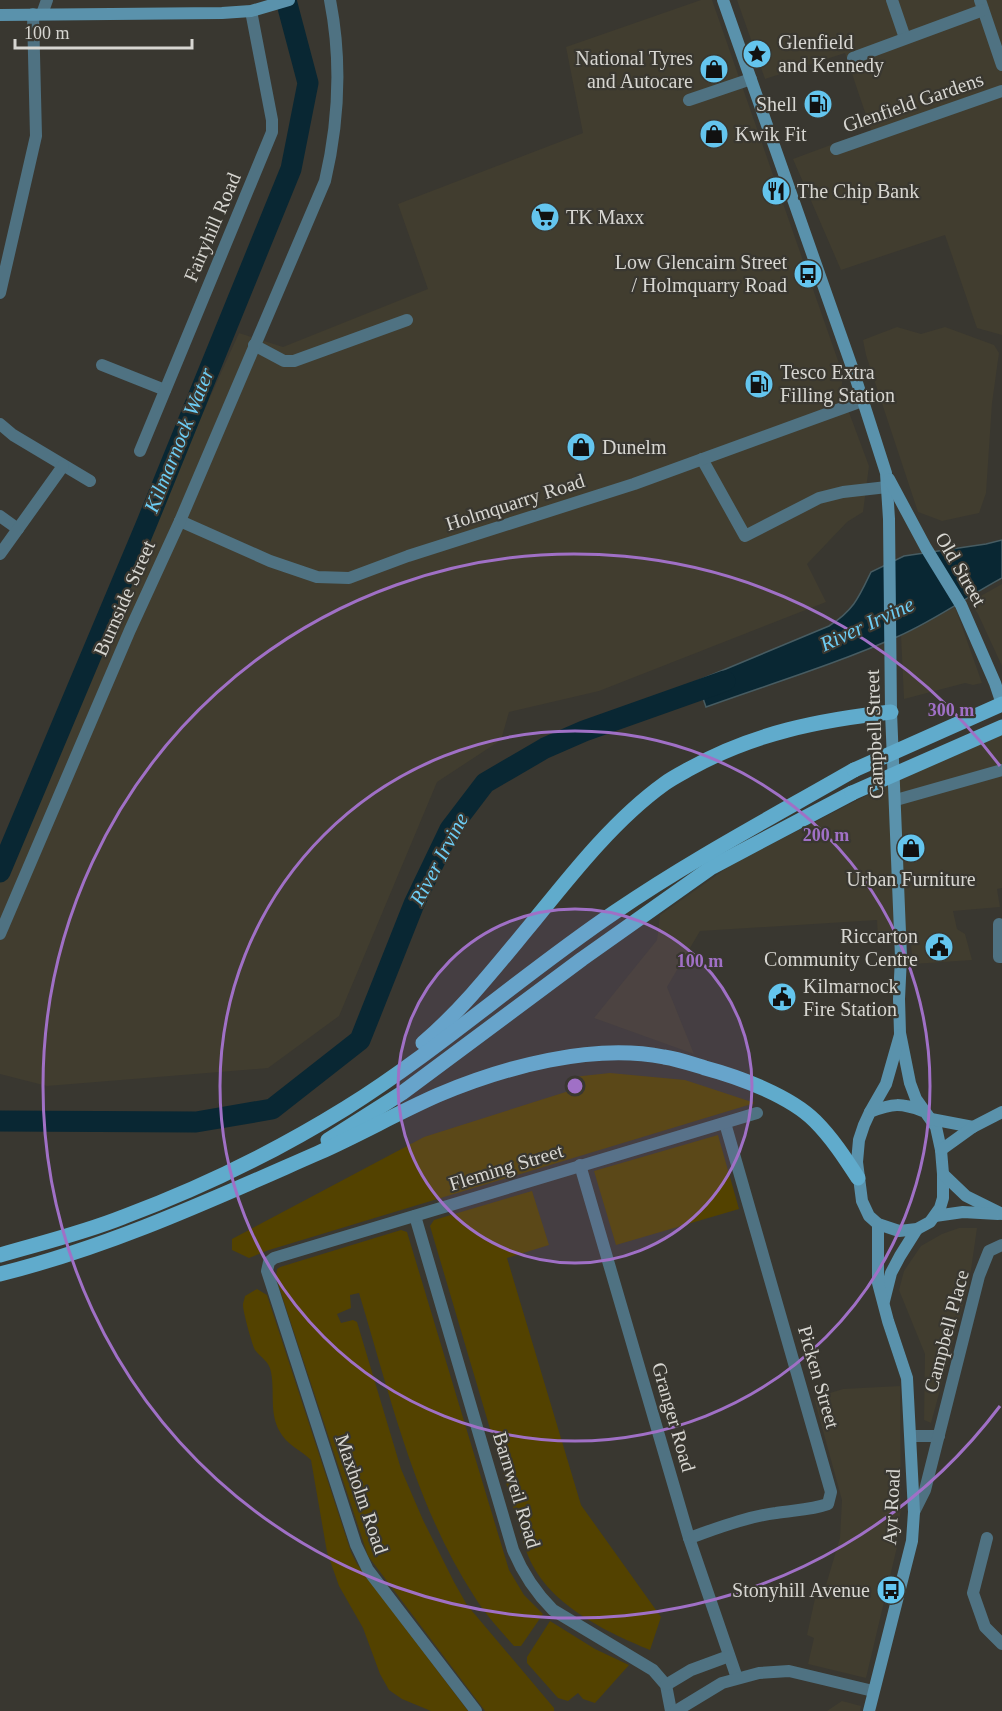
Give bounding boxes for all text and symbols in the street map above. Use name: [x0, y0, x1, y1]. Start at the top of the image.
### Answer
scale bar: [15, 12, 192, 50]
text: 100 m: [24, 23, 70, 43]
place label: Glenfield and Kennedy: [778, 31, 884, 77]
place icon: Glenfield and Kennedy: [741, 38, 773, 70]
place label: National Tyres and Autocare: [575, 47, 693, 92]
shop icon: National Tyres and Autocare: [698, 53, 730, 85]
street label: Glenfield Gardens: [840, 68, 986, 136]
fuel station icon: Shell: [802, 88, 834, 120]
place label: Shell: [756, 93, 797, 115]
shop icon: Kwik Fit: [698, 118, 730, 150]
place label: Kwik Fit: [735, 123, 807, 145]
street label: Fairyhill Road: [179, 169, 246, 285]
restaurant icon: The Chip Bank: [760, 175, 792, 207]
place label: The Chip Bank: [797, 180, 919, 203]
supermarket icon: TK Maxx: [529, 201, 561, 233]
place label: TK Maxx: [566, 206, 644, 228]
place label: Low Glencairn Street / Holmquarry Road: [615, 251, 787, 297]
bus stop icon: Low Glencairn Street / Holmquarry Road: [792, 258, 824, 290]
place label: Tesco Extra Filling Station: [780, 361, 895, 407]
water label: Kilmarnock Water: [139, 363, 219, 517]
fuel station icon: Tesco Extra Filling Station: [743, 368, 775, 400]
shop icon: Dunelm: [565, 431, 597, 463]
place label: Dunelm: [602, 436, 667, 458]
street label: Holmquarry Road: [443, 469, 588, 536]
street label: Old Street: [931, 528, 991, 610]
street label: Burnside Street: [89, 537, 159, 659]
water label: River Irvine: [815, 592, 918, 657]
street label: Campbell Street: [861, 668, 888, 799]
text: 300 m: [928, 700, 974, 720]
water label: River Irvine: [404, 809, 473, 910]
text: 200 m: [803, 825, 849, 845]
shop icon: Urban Furniture: [895, 832, 927, 864]
place label: Urban Furniture: [846, 868, 976, 890]
place label: Riccarton Community Centre: [764, 925, 918, 971]
public building icon: Riccarton Community Centre: [923, 931, 955, 963]
text: 100 m: [677, 951, 723, 971]
place label: Kilmarnock Fire Station: [803, 975, 899, 1020]
public building icon: Kilmarnock Fire Station: [766, 981, 798, 1013]
centre of rings: [565, 1076, 585, 1096]
street label: Fleming Street: [446, 1139, 567, 1196]
street label: Campbell Place: [919, 1267, 974, 1395]
street label: Picken Street: [794, 1323, 844, 1431]
street label: Granger Road: [647, 1360, 700, 1474]
street label: Barnweil Road: [489, 1429, 545, 1551]
street label: Maxholm Road: [331, 1431, 393, 1557]
street label: Ayr Road: [878, 1468, 905, 1546]
bus stop icon: Stonyhill Avenue: [875, 1574, 907, 1606]
place label: Stonyhill Avenue: [732, 1579, 870, 1602]

